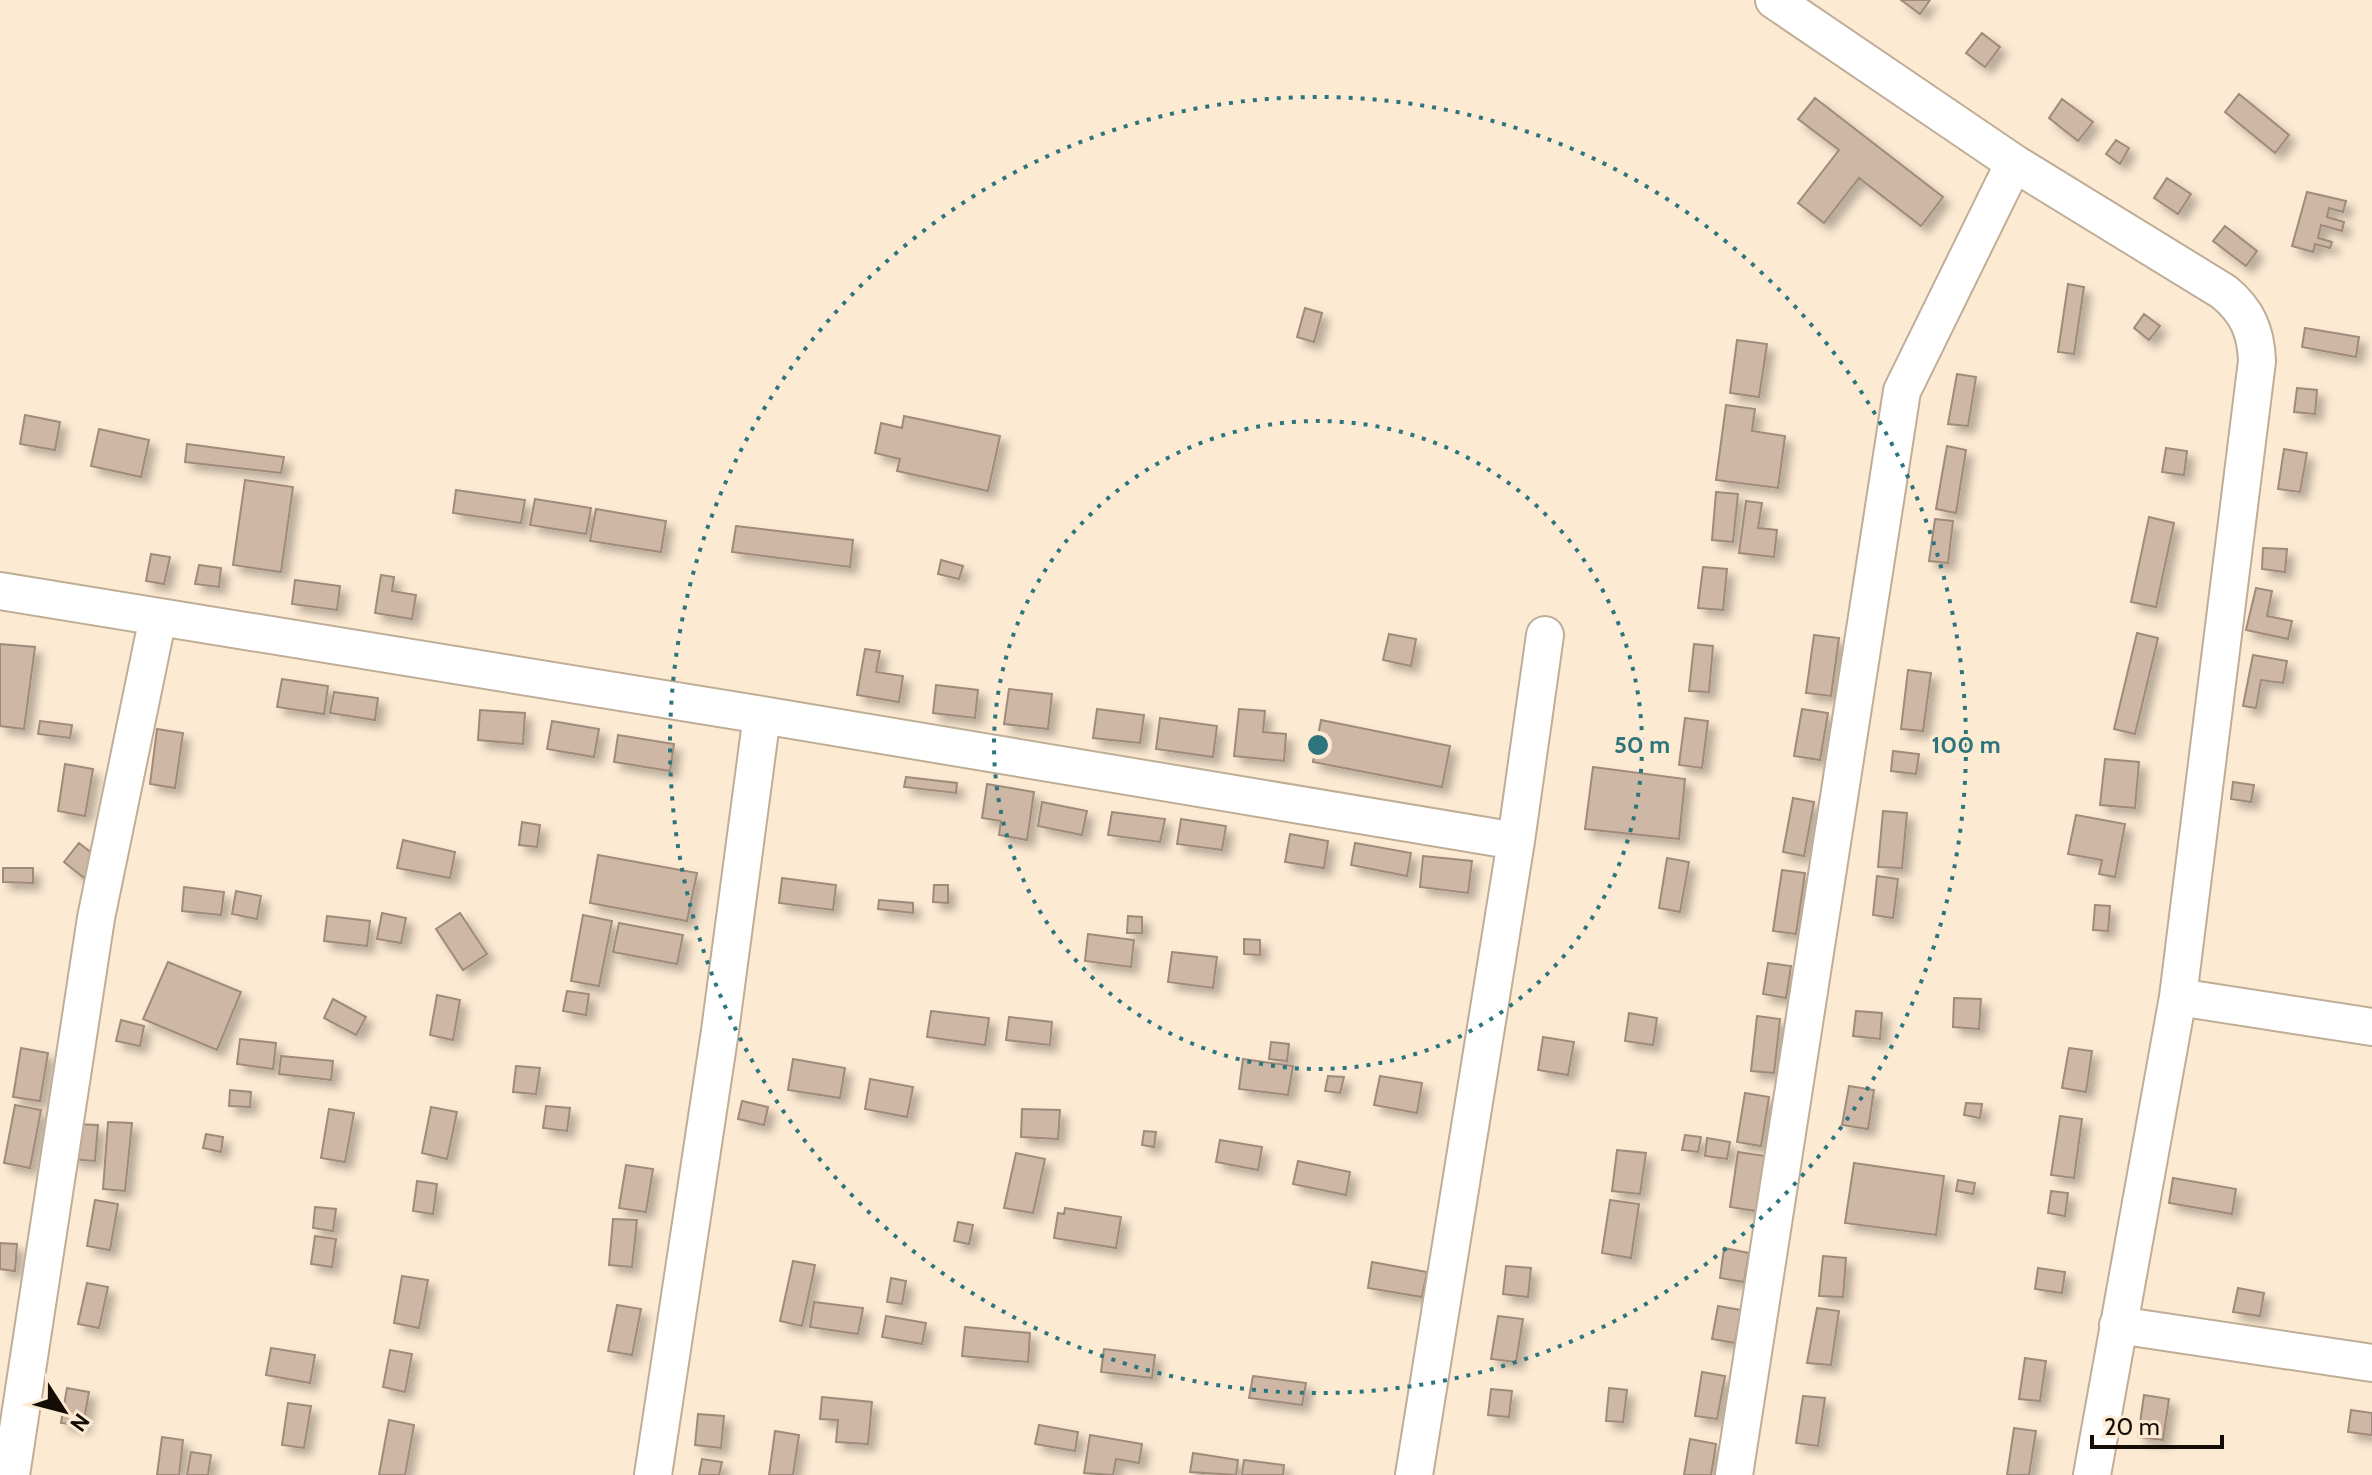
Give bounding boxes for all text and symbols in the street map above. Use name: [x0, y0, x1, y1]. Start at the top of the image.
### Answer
text: 50 m: [1614, 730, 1670, 759]
text: 100 m: [1931, 730, 2001, 759]
centre of rings: [1304, 731, 1332, 759]
north arrow: [24, 1371, 104, 1451]
scale bar: [2092, 1399, 2222, 1449]
text: N: [64, 1408, 95, 1437]
text: 20 m: [2104, 1412, 2160, 1441]

